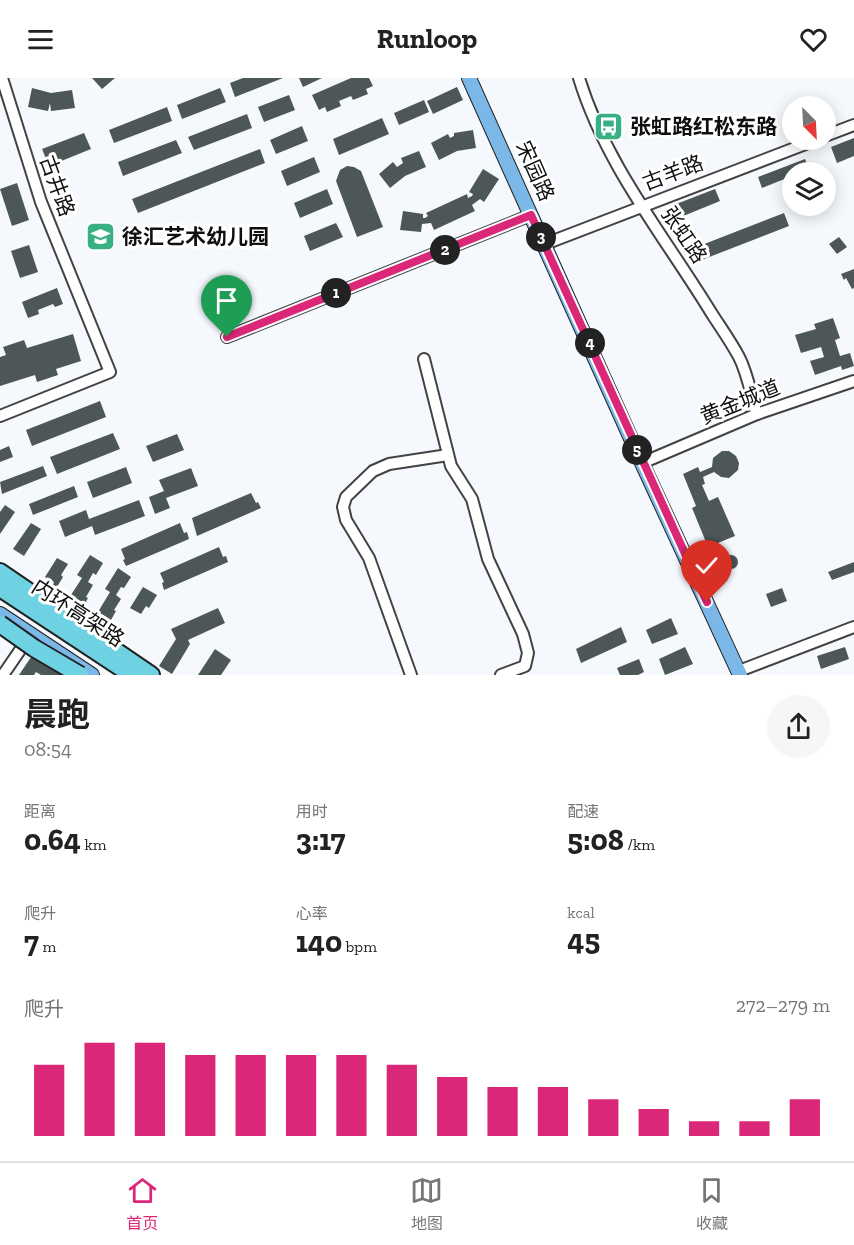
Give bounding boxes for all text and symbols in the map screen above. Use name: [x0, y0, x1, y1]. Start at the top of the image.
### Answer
icon: menu: [24, 23, 57, 56]
text: Runloop: [377, 23, 477, 55]
icon: heart: [797, 23, 830, 56]
north arrow: [782, 96, 836, 150]
map controls: [782, 96, 836, 216]
bus stop icon: 张虹路红松东路: [593, 111, 625, 143]
place label: 张虹路红松东路: [630, 114, 777, 139]
street label: 宋园路: [511, 137, 560, 205]
street label: 古羊路: [639, 150, 707, 195]
street label: 古井路: [35, 152, 80, 220]
button: layers: [782, 162, 836, 216]
street label: 张虹路: [656, 202, 712, 268]
school or university icon: 徐汇艺术幼儿园: [85, 221, 117, 253]
pin: 3: [526, 222, 556, 252]
place label: 徐汇艺术幼儿园: [122, 224, 269, 249]
text: 3: [537, 227, 545, 246]
pin: 2: [430, 235, 460, 265]
text: 2: [441, 240, 449, 259]
pin: [201, 275, 252, 337]
pin: 1: [321, 278, 351, 308]
text: 1: [333, 283, 339, 302]
icon: arrive: [210, 284, 243, 317]
pin: 4: [575, 328, 605, 358]
text: 4: [585, 333, 595, 352]
street label: 黄金城道: [696, 374, 783, 429]
pin: 5: [622, 435, 652, 465]
text: 5: [633, 440, 641, 459]
pin: [681, 540, 732, 602]
icon: check: [690, 549, 723, 582]
street label: 内环高架路: [27, 574, 129, 652]
text: 晨跑: [24, 695, 90, 734]
button: share: [767, 695, 830, 758]
text: 08:54: [24, 737, 72, 761]
text: 距离: [24, 802, 56, 821]
text: 用时: [296, 802, 328, 821]
text: 配速: [567, 802, 599, 821]
text: 0.64: [24, 822, 81, 858]
text: 3:17: [296, 822, 345, 858]
text: 5:08: [567, 822, 624, 858]
text: km: [81, 835, 107, 854]
text: /km: [624, 835, 655, 854]
text: kcal: [567, 903, 595, 922]
text: 爬升: [24, 904, 56, 923]
text: 心率: [296, 904, 328, 923]
text: 45: [567, 922, 600, 958]
text: 7: [24, 924, 39, 960]
text: 140: [296, 924, 342, 960]
text: m: [39, 937, 56, 956]
text: bpm: [342, 937, 377, 956]
text: 272–279 m: [736, 993, 830, 1017]
text: 爬升: [24, 997, 64, 1021]
tab: 首页: [126, 1174, 159, 1234]
tab: 地图: [410, 1174, 443, 1234]
tab: 收藏: [695, 1174, 728, 1234]

